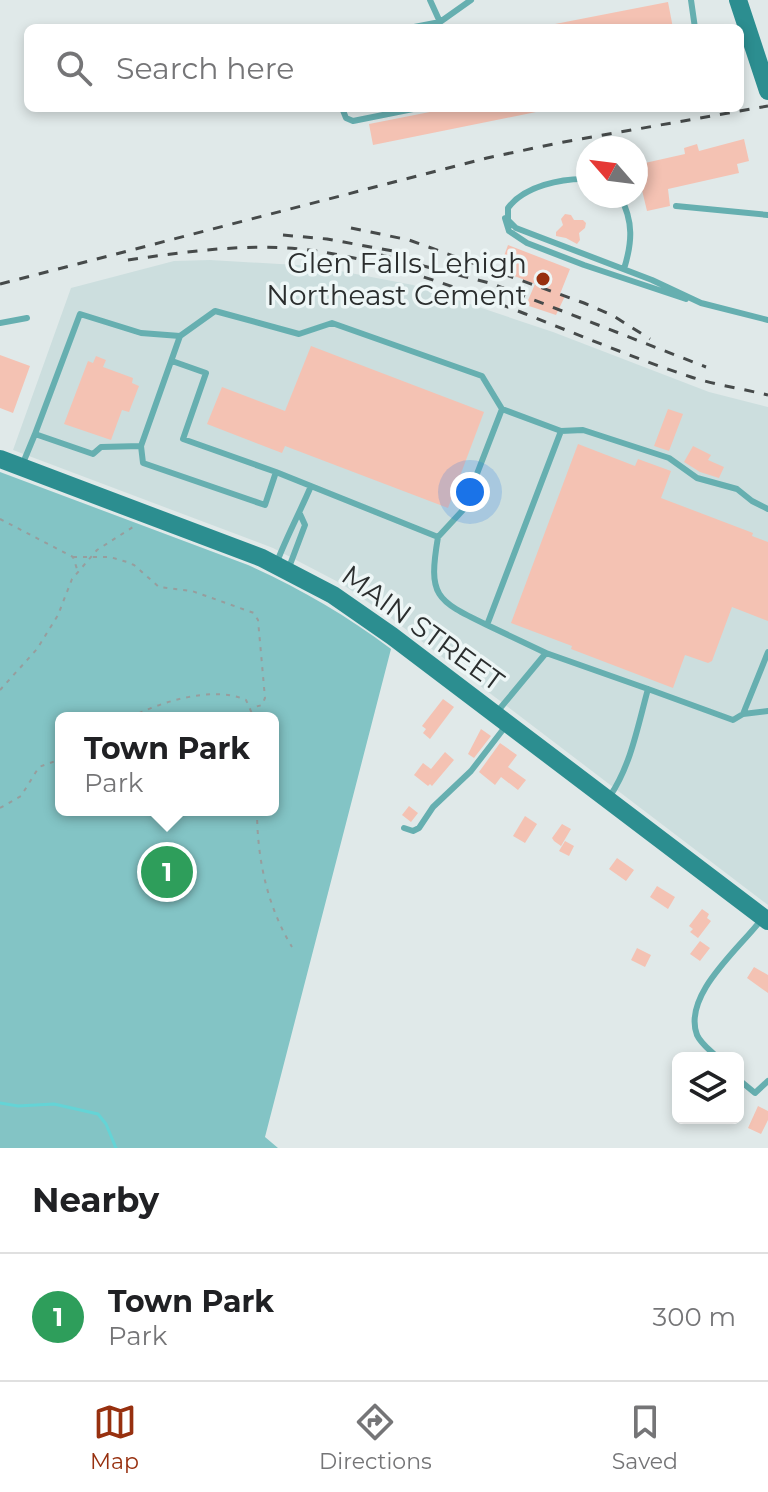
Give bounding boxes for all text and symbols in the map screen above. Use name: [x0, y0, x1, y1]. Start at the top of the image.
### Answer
search box: [24, 24, 744, 112]
icon: search: [52, 46, 96, 90]
text: Search here: [116, 50, 294, 87]
north arrow: [576, 136, 648, 208]
place label: Glen Falls Lehigh Northeast Cement: [266, 246, 527, 312]
marker: Glen Falls Lehigh Northeast Cement: [534, 270, 552, 288]
your location: [450, 472, 490, 512]
street label: MAIN STREET: [335, 558, 511, 698]
popup: [55, 712, 279, 816]
text: Town Park: [84, 730, 250, 767]
text: Park: [84, 767, 143, 799]
pin: 1: [141, 842, 193, 902]
map controls: [672, 1052, 744, 1124]
button: layers: [672, 1052, 744, 1124]
text: Nearby: [32, 1179, 159, 1221]
text: Town Park: [108, 1283, 274, 1320]
text: 1: [53, 1301, 63, 1333]
text: 300 m: [653, 1301, 736, 1333]
text: Park: [108, 1320, 167, 1352]
tab: Map: [90, 1400, 139, 1475]
tab: Directions: [319, 1400, 432, 1475]
tab: Saved: [612, 1400, 678, 1475]

